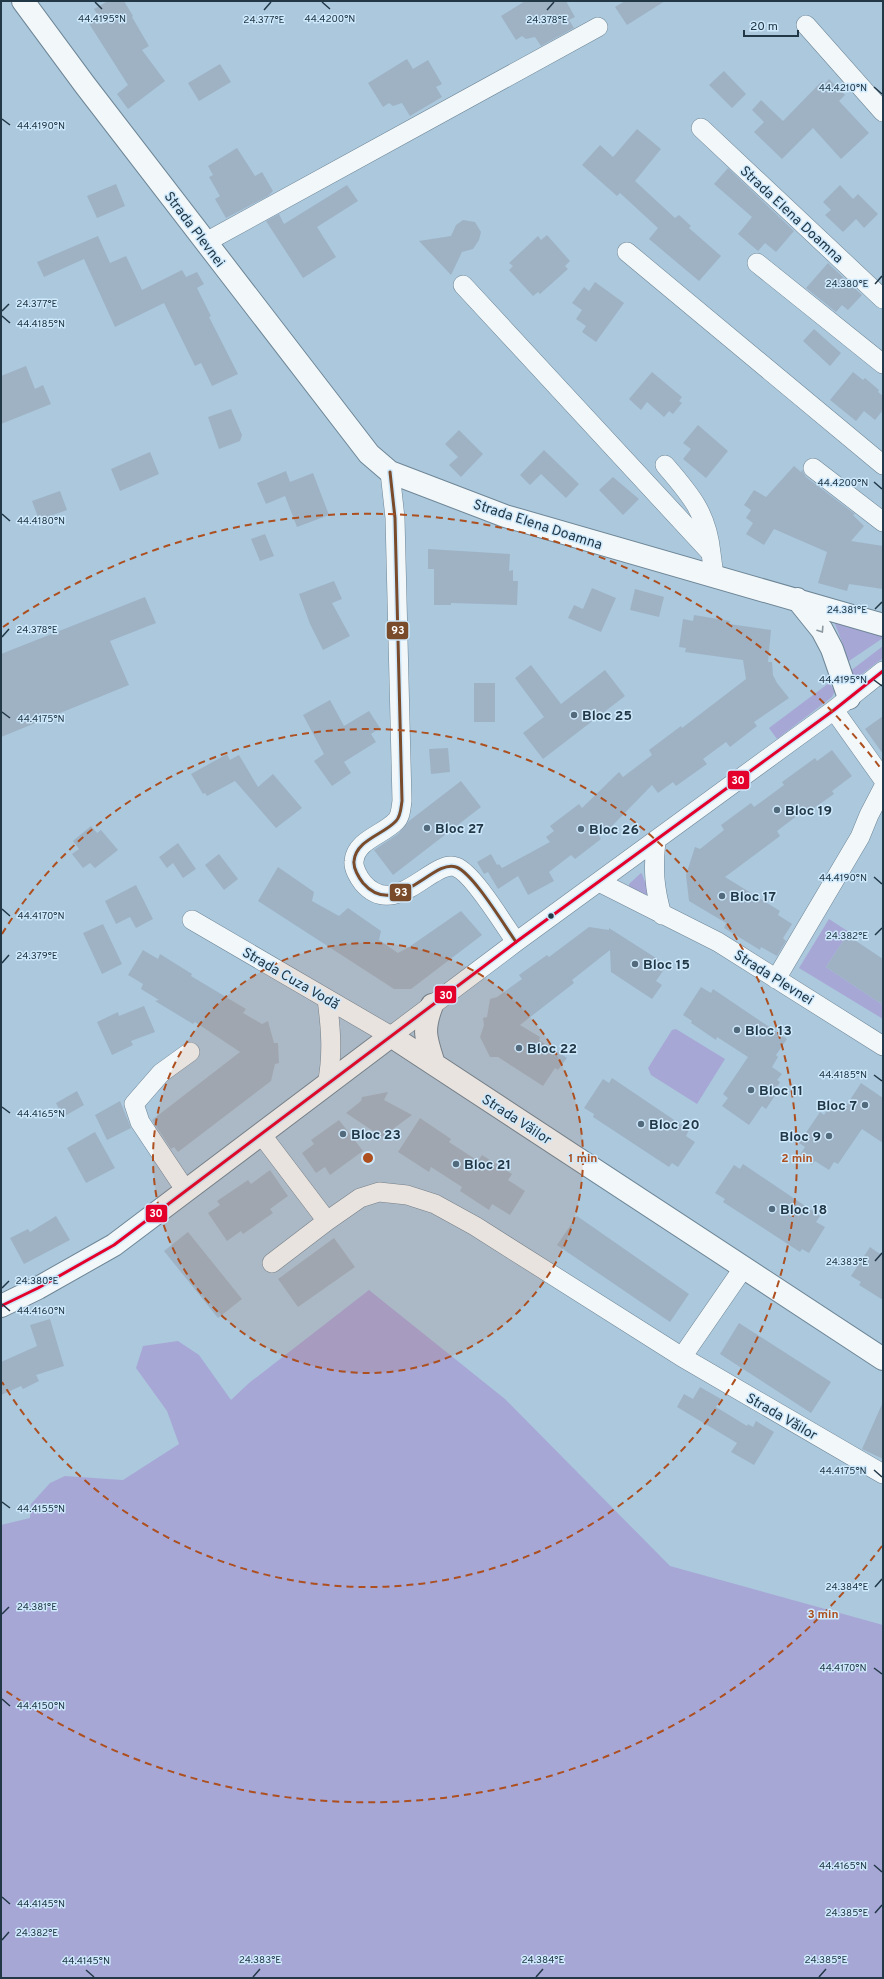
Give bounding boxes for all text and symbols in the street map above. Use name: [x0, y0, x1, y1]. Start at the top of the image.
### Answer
scale bar: [744, 12, 798, 38]
text: 44.4195°N: [78, 13, 126, 26]
text: 44.4200°N: [305, 13, 355, 26]
text: 24.377°E: [243, 14, 285, 27]
text: 24.378°E: [526, 14, 568, 27]
text: 20 m: [750, 19, 778, 35]
text: 44.4210°N: [819, 82, 867, 95]
text: 44.4190°N: [17, 120, 65, 133]
street label: Strada Elena Doamna: [736, 163, 846, 267]
street label: Strada Plevnei: [160, 189, 228, 271]
text: 24.380°E: [826, 278, 869, 291]
text: 24.377°E: [16, 298, 58, 311]
text: 44.4185°N: [17, 318, 65, 331]
text: 44.4200°N: [818, 477, 868, 490]
street label: Strada Elena Doamna: [471, 497, 604, 554]
text: 44.4180°N: [17, 515, 65, 528]
text: 24.381°E: [827, 604, 867, 617]
line badge: 93: [386, 621, 409, 640]
text: 24.378°E: [16, 624, 58, 637]
text: 93: [391, 624, 405, 638]
one-way arrow: [816, 626, 824, 633]
text: 44.4195°N: [819, 674, 867, 687]
place label: Bloc 25: [582, 708, 632, 725]
marker: Bloc 25: [569, 710, 579, 720]
text: 44.4175°N: [17, 713, 65, 726]
line badge: 30: [727, 770, 750, 790]
text: 30: [731, 774, 745, 788]
place label: Bloc 19: [785, 803, 832, 820]
marker: Bloc 19: [772, 805, 782, 815]
place label: Bloc 27: [435, 821, 484, 838]
place label: Bloc 26: [589, 822, 639, 839]
marker: Bloc 27: [422, 823, 432, 833]
marker: Bloc 26: [576, 824, 586, 834]
text: 44.4190°N: [819, 872, 867, 885]
line badge: 93: [389, 883, 412, 902]
text: 93: [394, 886, 408, 900]
place label: Bloc 17: [730, 889, 776, 906]
marker: Bloc 17: [717, 891, 727, 901]
text: 44.4170°N: [17, 910, 65, 923]
unlabelled marker: [546, 911, 556, 921]
text: 24.382°E: [826, 930, 868, 943]
street label: Strada Cuza Vodă: [239, 945, 342, 1014]
street label: Strada Plevnei: [730, 947, 816, 1009]
text: 24.379°E: [16, 950, 58, 963]
place label: Bloc 15: [643, 957, 690, 974]
marker: Bloc 15: [630, 959, 640, 969]
line badge: 30: [434, 985, 457, 1004]
text: 30: [439, 989, 453, 1003]
place label: Bloc 13: [745, 1023, 792, 1040]
marker: Bloc 13: [732, 1025, 742, 1035]
place label: Bloc 22: [527, 1041, 577, 1058]
marker: Bloc 22: [514, 1043, 524, 1053]
text: 44.4185°N: [819, 1069, 867, 1082]
place label: Bloc 11: [759, 1083, 803, 1100]
marker: Bloc 11: [746, 1085, 756, 1095]
street label: Strada Văilor: [478, 1091, 555, 1149]
place label: Bloc 7: [817, 1098, 857, 1115]
marker: Bloc 7: [860, 1100, 870, 1110]
text: 44.4165°N: [17, 1108, 65, 1121]
place label: Bloc 20: [649, 1117, 700, 1134]
marker: Bloc 20: [636, 1119, 646, 1129]
place label: Bloc 23: [351, 1127, 401, 1144]
marker: Bloc 23: [338, 1129, 348, 1139]
place label: Bloc 9: [780, 1129, 821, 1146]
marker: Bloc 9: [824, 1131, 834, 1141]
centre of rings: [361, 1151, 375, 1165]
text: 1 min: [569, 1151, 597, 1167]
text: 2 min: [781, 1151, 813, 1167]
place label: Bloc 21: [464, 1157, 511, 1174]
marker: Bloc 21: [451, 1159, 461, 1169]
place label: Bloc 18: [780, 1202, 827, 1219]
line badge: 30: [145, 1204, 168, 1223]
marker: Bloc 18: [767, 1204, 777, 1214]
text: 30: [149, 1207, 163, 1221]
text: 24.383°E: [826, 1256, 868, 1269]
text: 24.380°E: [16, 1275, 59, 1288]
text: 44.4160°N: [17, 1305, 65, 1318]
street label: Strada Văilor: [742, 1390, 821, 1445]
text: 44.4175°N: [819, 1465, 867, 1478]
text: 44.4155°N: [17, 1503, 65, 1516]
text: 24.384°E: [826, 1581, 868, 1594]
text: 24.381°E: [17, 1601, 57, 1614]
text: 3 min: [807, 1607, 839, 1623]
text: 44.4170°N: [819, 1662, 867, 1675]
text: 44.4150°N: [17, 1700, 65, 1713]
text: 44.4165°N: [819, 1860, 867, 1873]
text: 44.4145°N: [17, 1898, 65, 1911]
text: 24.385°E: [826, 1907, 868, 1920]
text: 24.382°E: [16, 1927, 58, 1940]
text: 24.383°E: [239, 1954, 281, 1967]
text: 24.384°E: [522, 1954, 564, 1967]
text: 24.385°E: [805, 1954, 847, 1967]
text: 44.4145°N: [62, 1955, 110, 1968]

